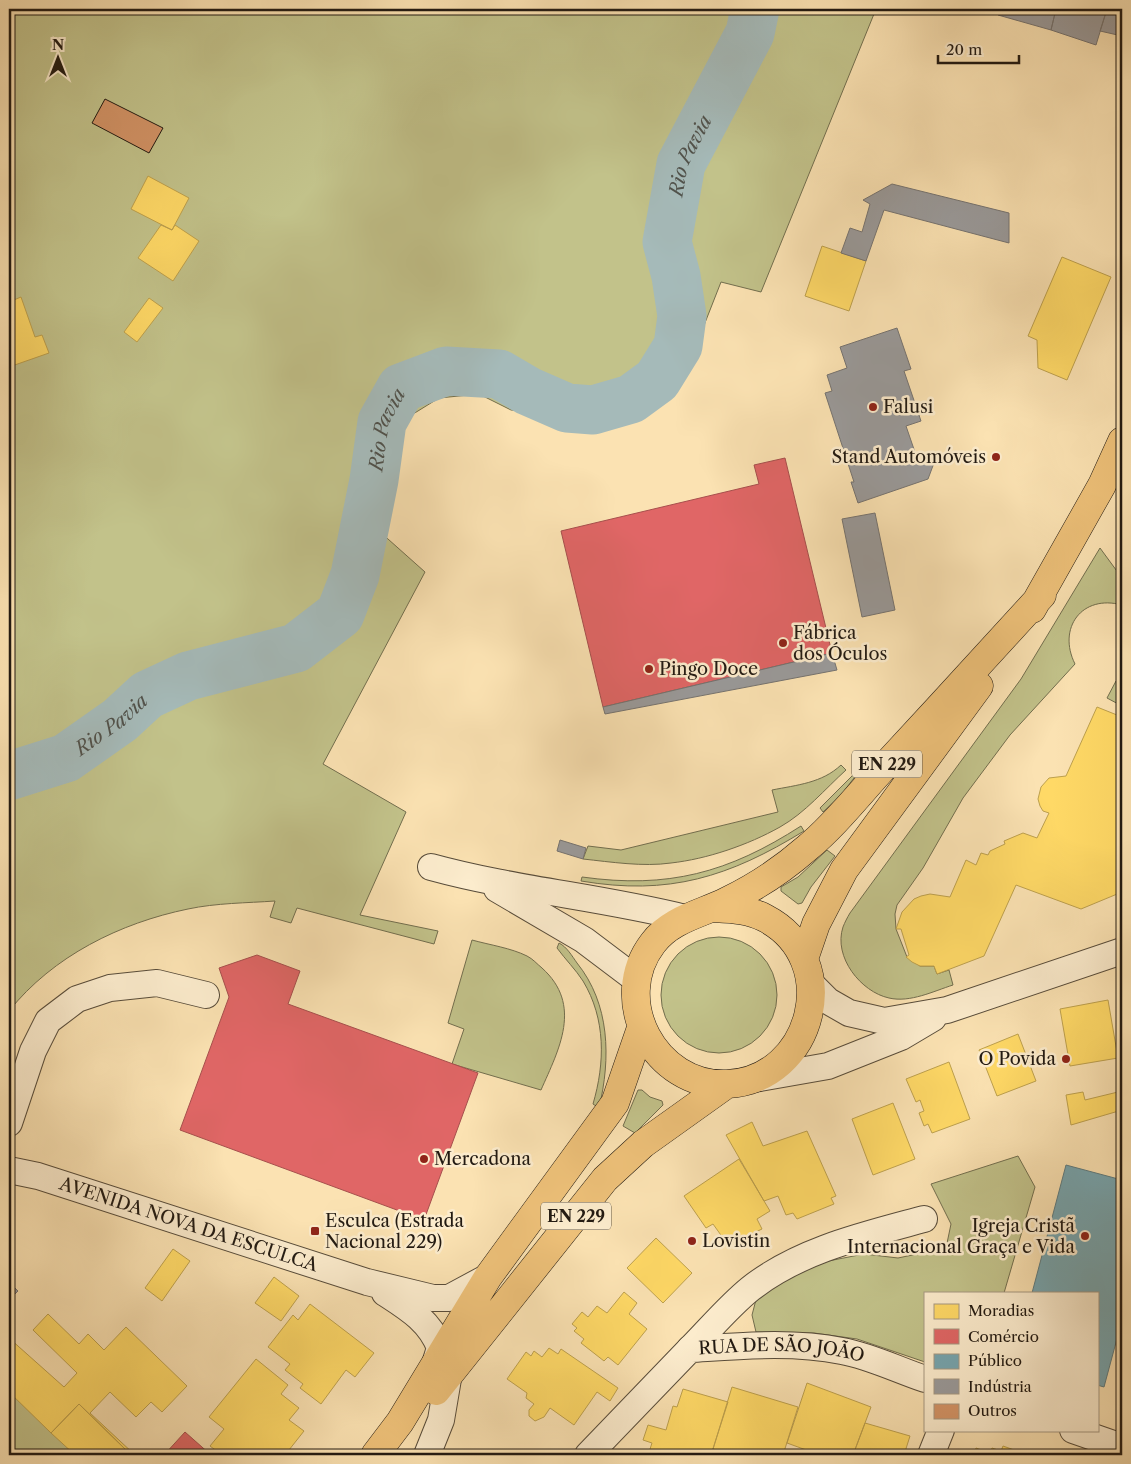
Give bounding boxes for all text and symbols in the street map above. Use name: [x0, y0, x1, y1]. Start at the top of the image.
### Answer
north arrow: [32, 32, 82, 82]
scale bar: [938, 32, 1020, 64]
text: N: [52, 36, 64, 54]
text: 20 m: [946, 40, 982, 59]
water label: Rio Pavia: [664, 111, 717, 200]
water label: Rio Pavia: [364, 384, 411, 474]
place label: Falusi: [883, 396, 934, 418]
marker: Falusi: [867, 401, 879, 413]
place label: Stand Automóveis: [832, 446, 986, 468]
marker: Stand Automóveis: [990, 451, 1002, 463]
place label: Fábrica dos Óculos: [793, 622, 887, 665]
marker: Fábrica dos Óculos: [777, 637, 789, 649]
place label: Pingo Doce: [659, 658, 758, 680]
marker: Pingo Doce: [643, 663, 655, 675]
water label: Rio Pavia: [69, 689, 153, 761]
road number: EN 229: [852, 751, 922, 778]
place label: O Povida: [979, 1048, 1056, 1070]
marker: O Povida: [1060, 1053, 1072, 1065]
place label: Mercadona: [434, 1148, 531, 1170]
marker: Mercadona: [418, 1153, 430, 1165]
street label: AVENIDA NOVA DA ESCULCA: [56, 1172, 321, 1277]
road number: EN 229: [541, 1202, 611, 1230]
place label: Esculca (Estrada Nacional 229): [325, 1210, 465, 1253]
place label: Igreja Cristã Internacional Graça e Vida: [847, 1215, 1076, 1258]
marker: Esculca (Estrada Nacional 229): [309, 1225, 321, 1237]
place label: Lovistin: [702, 1230, 770, 1252]
marker: Igreja Cristã Internacional Graça e Vida: [1079, 1230, 1091, 1242]
marker: Lovistin: [686, 1235, 698, 1247]
legend: [924, 1292, 1098, 1432]
text: Moradias: [968, 1301, 1034, 1320]
text: Comércio: [968, 1327, 1039, 1346]
street label: RUA DE SÃO JOÃO: [698, 1332, 867, 1367]
text: Público: [968, 1351, 1022, 1370]
text: Indústria: [968, 1377, 1032, 1396]
text: Outros: [968, 1401, 1017, 1420]

